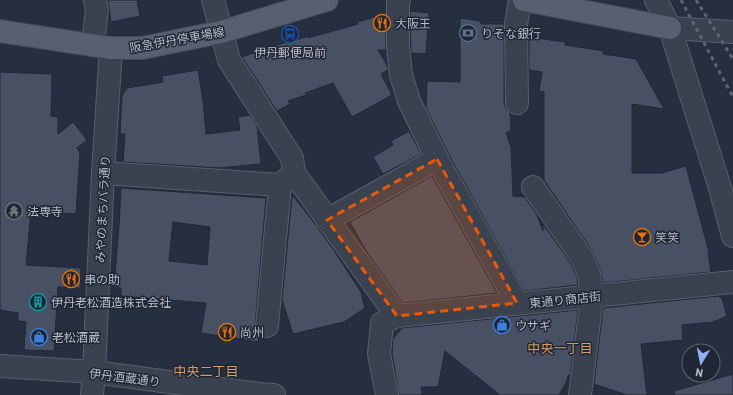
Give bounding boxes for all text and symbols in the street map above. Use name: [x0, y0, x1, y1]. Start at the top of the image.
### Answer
restaurant icon: 大阪王: [372, 13, 392, 33]
place label: 大阪王: [395, 16, 431, 30]
bank icon: りそな銀行: [458, 23, 478, 43]
street label: 阪急伊丹停車場線: [129, 24, 225, 54]
bus stop icon: 伊丹郵便局前: [280, 24, 300, 44]
place label: りそな銀行: [481, 26, 541, 40]
place label: 伊丹郵便局前: [254, 45, 326, 59]
street label: みやのまちバラ通り: [92, 155, 112, 263]
temple icon: 法専寺: [4, 201, 24, 221]
place label: 法専寺: [27, 204, 63, 218]
bar icon: 笑笑: [632, 227, 652, 247]
place label: 笑笑: [655, 230, 679, 244]
restaurant icon: 串の助: [61, 269, 81, 289]
place label: 串の助: [84, 272, 120, 286]
street label: 東通り商店街: [528, 288, 602, 310]
building icon: 伊丹老松酒造株式会社: [28, 292, 48, 312]
place label: 伊丹老松酒造株式会社: [51, 295, 171, 309]
shop icon: ウサギ: [492, 315, 512, 335]
place label: ウサギ: [515, 318, 551, 332]
restaurant icon: 尚州: [217, 322, 237, 342]
place label: 尚州: [240, 325, 264, 339]
shop icon: 老松酒蔵: [29, 327, 49, 347]
place label: 老松酒蔵: [52, 330, 100, 344]
district label: 中央一丁目: [527, 340, 593, 356]
north arrow: [681, 343, 721, 383]
district label: 中央二丁目: [173, 363, 239, 379]
street label: 伊丹酒蔵通り: [88, 366, 162, 388]
text: N: [694, 366, 704, 380]

